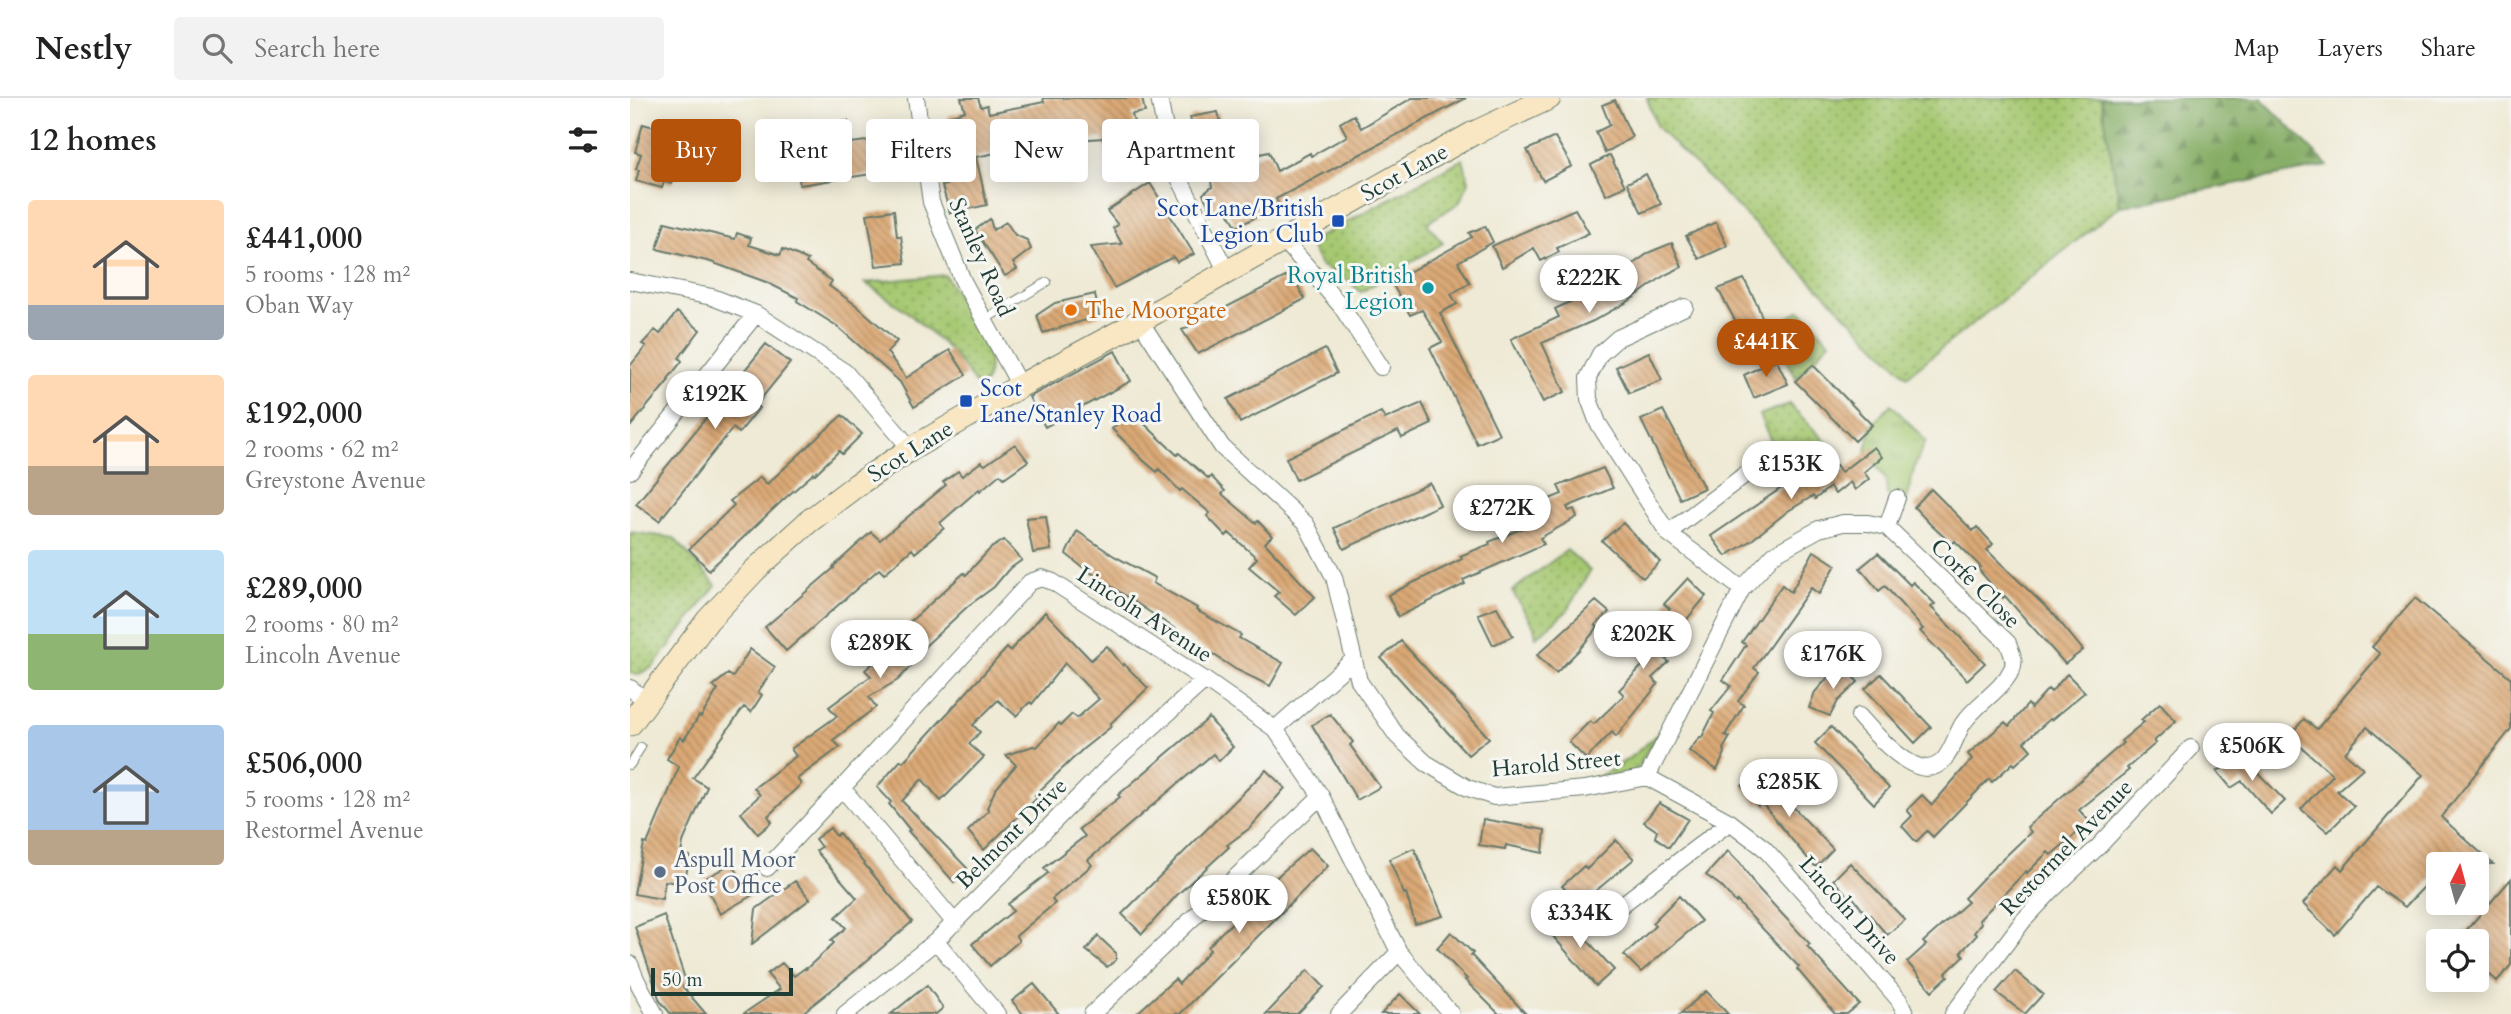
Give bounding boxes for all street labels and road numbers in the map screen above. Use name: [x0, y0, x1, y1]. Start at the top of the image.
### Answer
street label: Scot Lane: [1355, 136, 1453, 209]
street label: Stanley Road: [942, 193, 1022, 322]
street label: Scot Lane: [862, 413, 959, 490]
street label: Corfe Close: [1924, 531, 2028, 635]
street label: Lincoln Avenue: [1071, 559, 1219, 670]
street label: Harold Street: [1490, 742, 1622, 785]
street label: Belmont Drive: [949, 771, 1074, 896]
street label: Restormel Avenue: [1993, 772, 2140, 922]
street label: Lincoln Drive: [1792, 849, 1907, 972]

